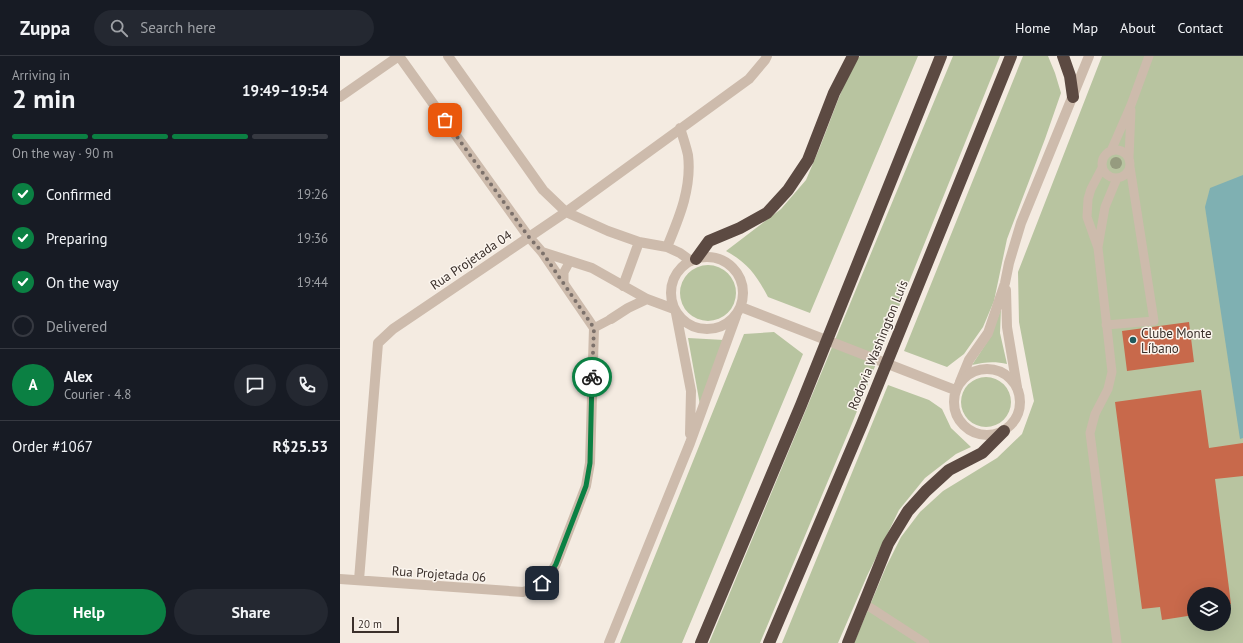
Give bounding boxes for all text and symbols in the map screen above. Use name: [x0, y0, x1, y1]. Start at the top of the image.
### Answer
search box: [94, 10, 374, 46]
text: Zuppa: [20, 16, 70, 40]
icon: search: [108, 17, 130, 39]
text: Search here: [140, 18, 216, 37]
text: Home: [1015, 19, 1050, 37]
text: Map: [1072, 19, 1098, 37]
text: About: [1120, 19, 1156, 37]
text: Contact: [1178, 19, 1223, 37]
text: Arriving in: [12, 67, 70, 84]
text: 19:49–19:54: [242, 81, 328, 100]
text: 2 min: [12, 82, 75, 115]
pin: [428, 103, 462, 137]
icon: bag: [434, 109, 456, 131]
text: On the way · 90 m: [12, 145, 113, 162]
icon: check: [12, 183, 34, 205]
text: Confirmed: [46, 185, 111, 204]
text: 19:26: [297, 186, 328, 203]
street label: Rua Projetada 04: [427, 226, 515, 294]
icon: check: [12, 227, 34, 249]
text: Preparing: [46, 229, 108, 248]
text: 19:36: [297, 230, 328, 247]
icon: check: [12, 271, 34, 293]
text: On the way: [46, 273, 119, 292]
text: 19:44: [297, 274, 328, 291]
street label: Rodovia Washington Luís: [844, 278, 912, 412]
text: Delivered: [46, 317, 107, 336]
place label: Clube Monte Líbano: [1141, 325, 1212, 357]
marker: Clube Monte Líbano: [1128, 335, 1138, 345]
courier: [572, 357, 612, 397]
button: chat: [234, 364, 276, 406]
button: phone: [286, 364, 328, 406]
icon: bike: [581, 366, 603, 388]
text: Alex: [64, 367, 93, 386]
text: A: [28, 375, 38, 394]
text: Courier · 4.8: [64, 386, 131, 403]
text: Order #1067: [12, 437, 93, 456]
text: R$25.53: [273, 437, 328, 456]
street label: Rua Projetada 06: [391, 562, 487, 586]
pin: [525, 566, 559, 600]
icon: home: [531, 572, 553, 594]
map controls: [1187, 587, 1231, 631]
button: layers: [1187, 587, 1231, 631]
button: Help: [12, 589, 166, 635]
button: Share: [174, 589, 328, 635]
scale bar: [352, 615, 399, 634]
text: 20 m: [358, 617, 382, 631]

